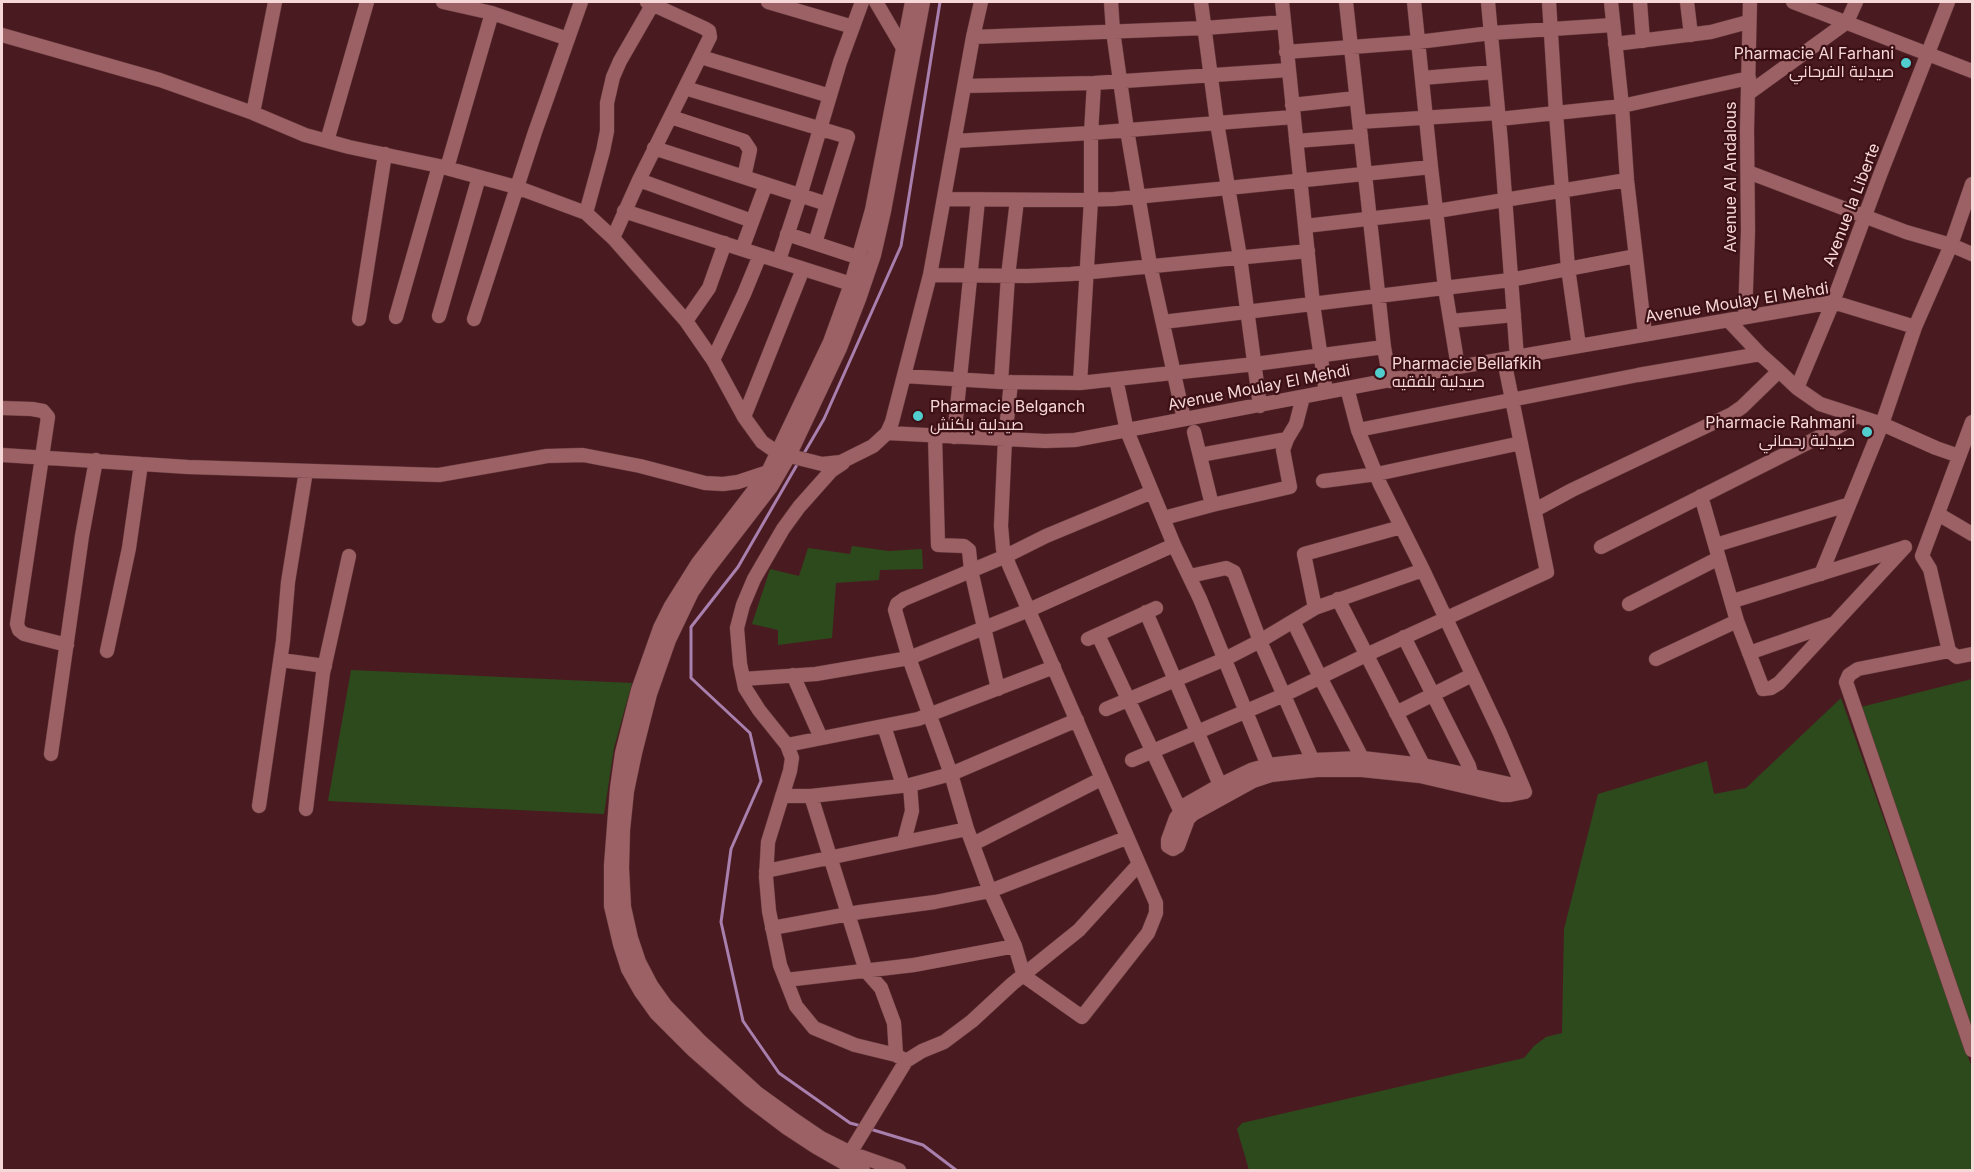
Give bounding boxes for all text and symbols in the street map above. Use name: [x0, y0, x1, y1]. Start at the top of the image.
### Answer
place label: Pharmacie Al Farhani صيدلية الفرحاني: [1734, 44, 1894, 82]
marker: Pharmacie Al Farhani صيدلية الفرحاني: [1899, 56, 1913, 70]
street label: Avenue Al Andalous: [1721, 102, 1741, 252]
street label: Avenue la Liberte: [1820, 141, 1884, 269]
street label: Avenue Moulay El Mehdi: [1644, 279, 1830, 327]
place label: Pharmacie Bellafkih صيدلية بلفقيه: [1392, 354, 1541, 392]
street label: Avenue Moulay El Mehdi: [1166, 361, 1352, 415]
marker: Pharmacie Bellafkih صيدلية بلفقيه: [1373, 366, 1387, 380]
place label: Pharmacie Belganch صيدلية بلكنش: [930, 397, 1085, 435]
marker: Pharmacie Belganch صيدلية بلكنش: [911, 409, 925, 423]
place label: Pharmacie Rahmani صيدلية رحماني: [1705, 413, 1855, 451]
marker: Pharmacie Rahmani صيدلية رحماني: [1860, 425, 1874, 439]

